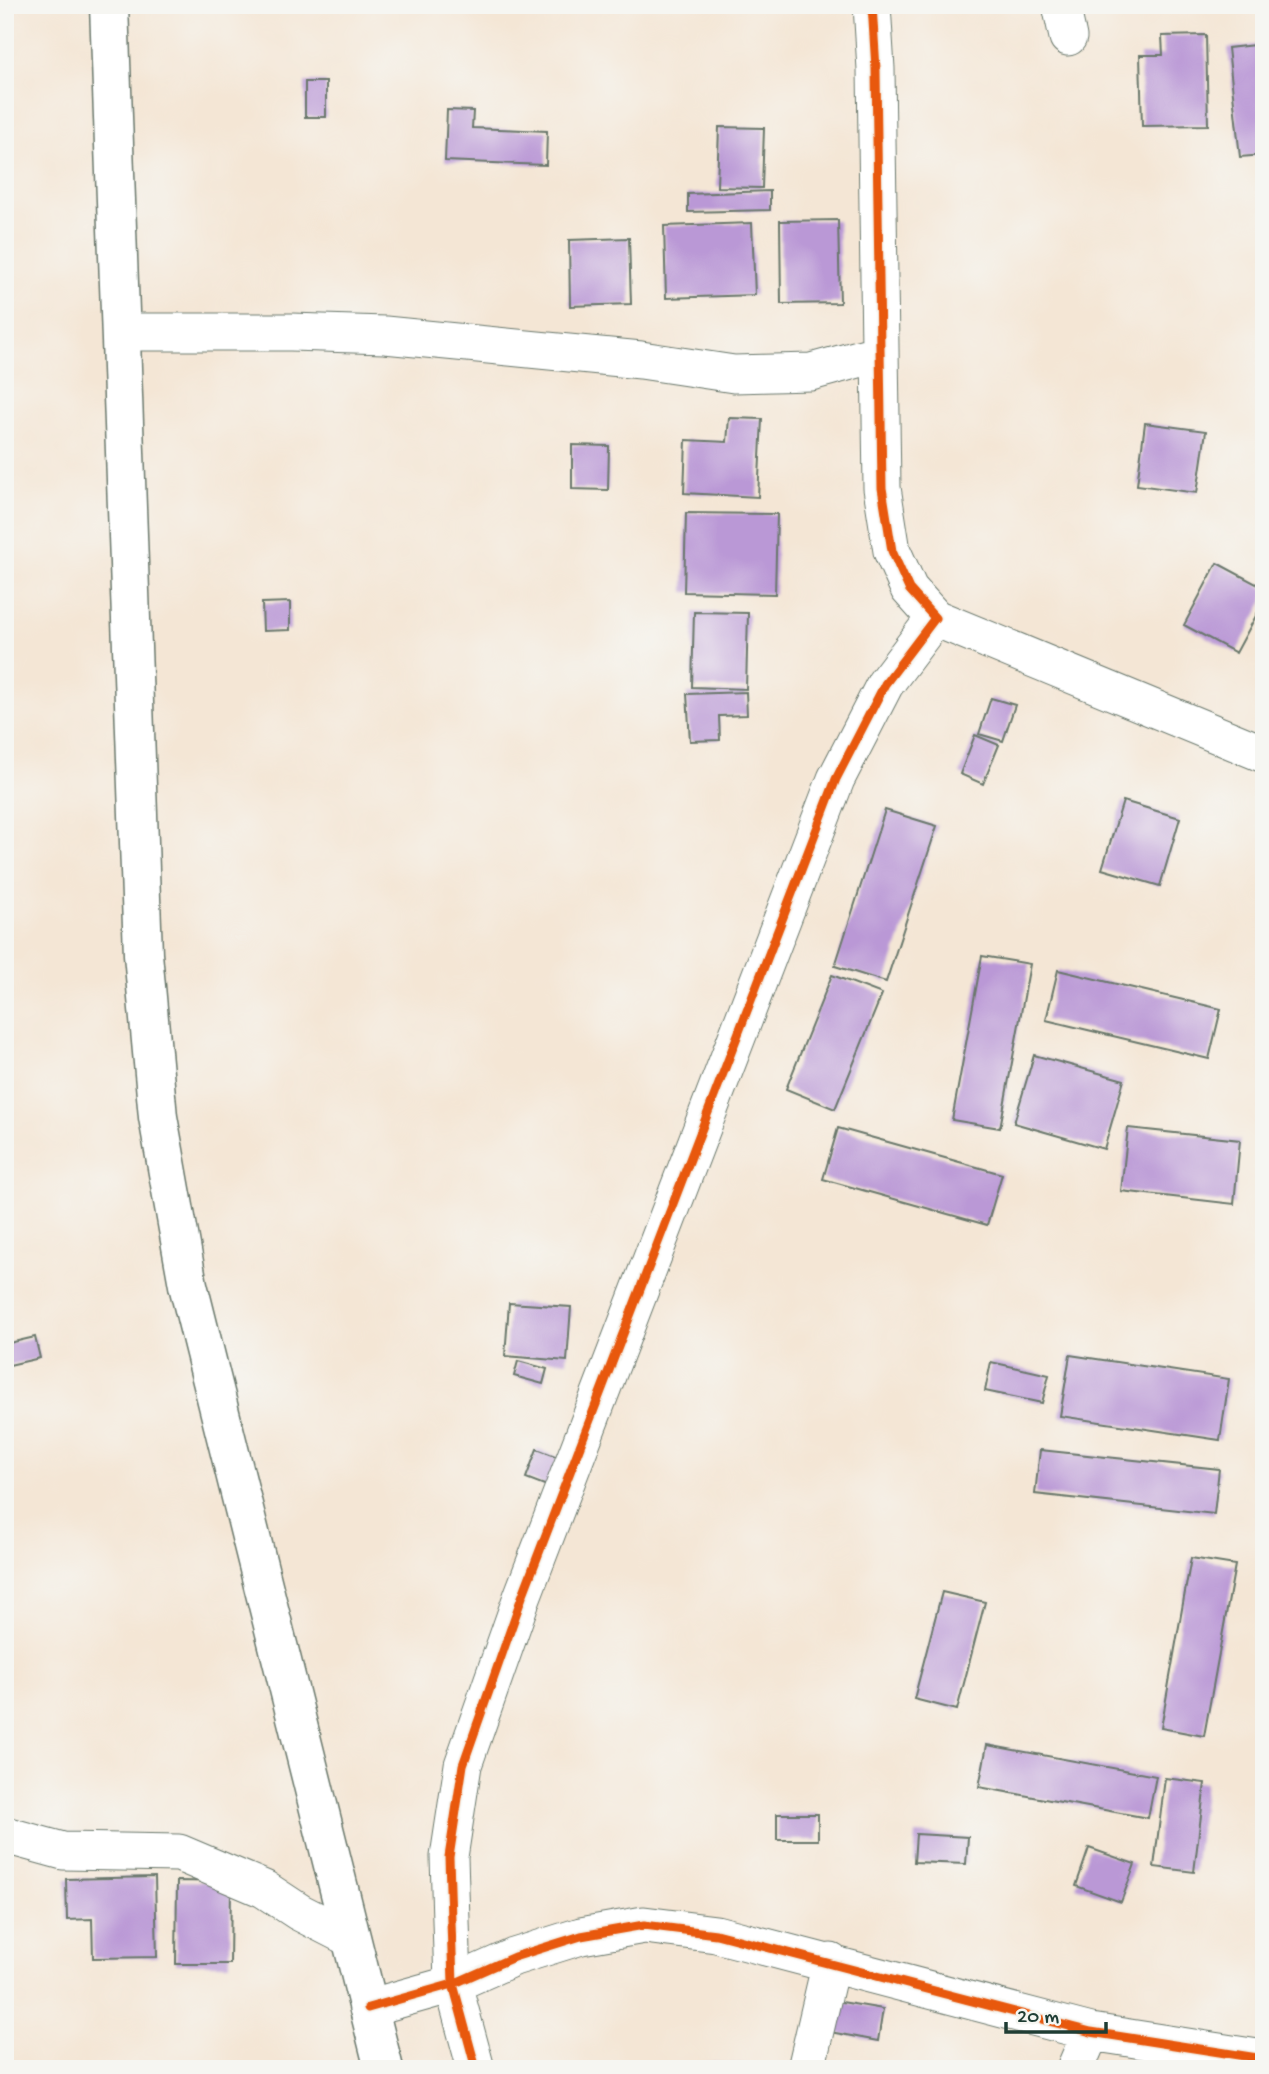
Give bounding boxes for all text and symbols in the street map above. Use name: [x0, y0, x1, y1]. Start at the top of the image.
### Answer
scale bar: [1006, 1990, 1106, 2034]
text: 20 m: [1017, 2006, 1059, 2031]

